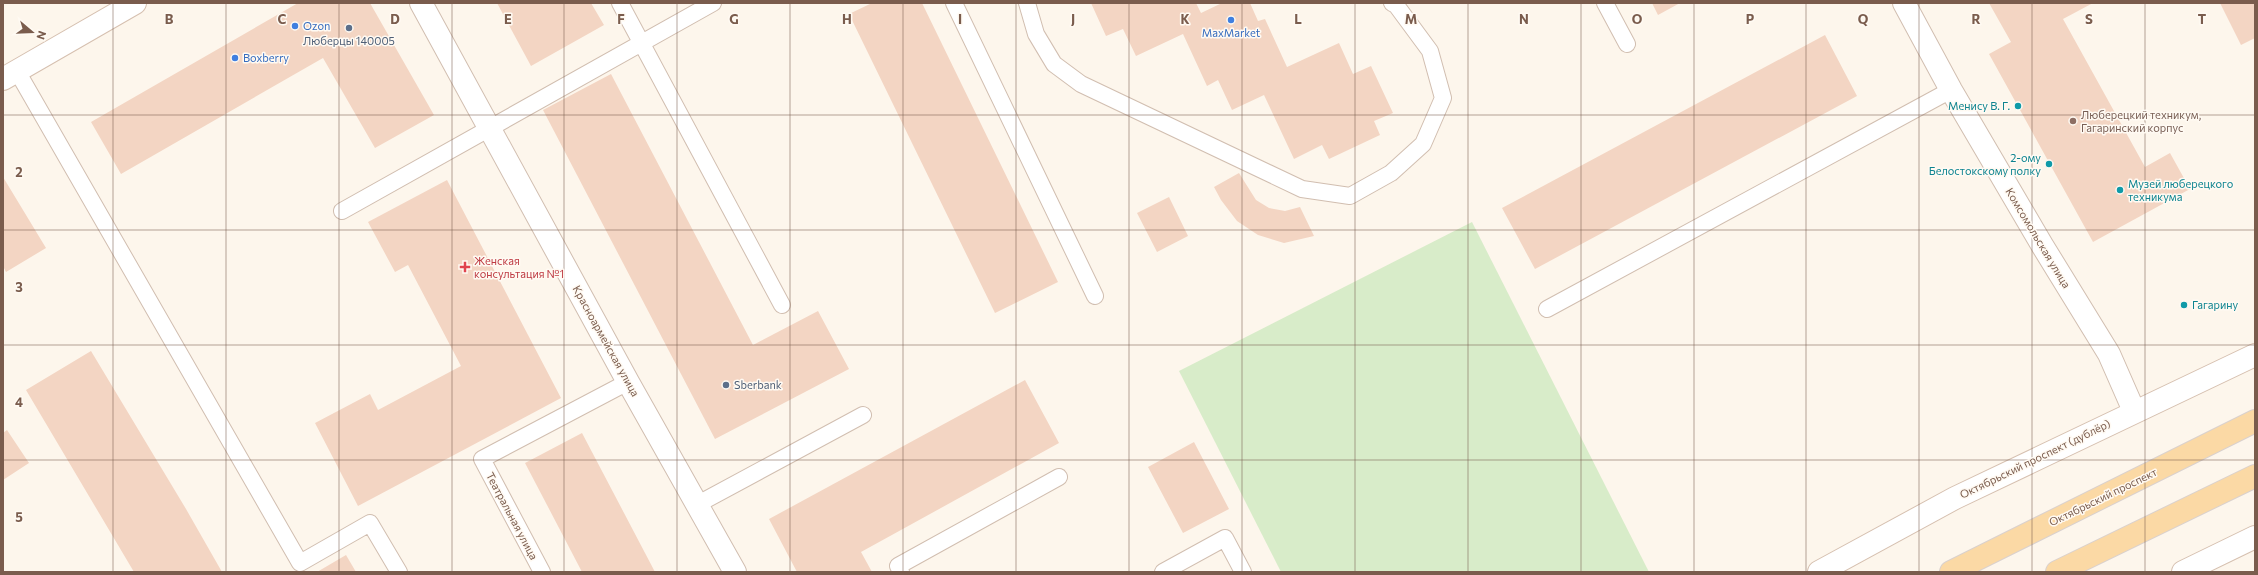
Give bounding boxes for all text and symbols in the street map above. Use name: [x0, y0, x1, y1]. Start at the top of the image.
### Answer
text: B: [165, 11, 174, 27]
text: C: [278, 11, 287, 27]
text: D: [390, 11, 400, 27]
text: E: [504, 11, 512, 27]
text: F: [617, 11, 625, 27]
text: G: [729, 11, 739, 27]
text: H: [842, 11, 852, 27]
text: I: [958, 11, 962, 27]
text: J: [1071, 11, 1075, 27]
text: K: [1180, 11, 1190, 27]
text: L: [1294, 11, 1302, 27]
text: M: [1405, 11, 1417, 27]
text: N: [1519, 11, 1529, 27]
text: O: [1632, 11, 1643, 27]
text: P: [1746, 11, 1755, 27]
text: Q: [1858, 11, 1869, 27]
text: R: [1972, 11, 1981, 27]
text: S: [2085, 11, 2093, 27]
text: T: [2198, 11, 2207, 27]
north arrow: [12, 12, 52, 52]
marker: MaxMarket: [1226, 15, 1236, 25]
place label: Ozon: [303, 19, 330, 32]
marker: Ozon: [290, 21, 300, 31]
marker: Люберцы 140005: [344, 23, 354, 33]
place label: MaxMarket: [1202, 26, 1261, 39]
text: N: [34, 29, 49, 41]
place label: Люберцы 140005: [303, 34, 395, 47]
place label: Boxberry: [243, 51, 289, 64]
marker: Boxberry: [230, 53, 240, 63]
place label: Менису В. Г.: [1948, 99, 2010, 112]
marker: Менису В. Г.: [2013, 101, 2023, 111]
place label: Люберецкий техникум, Гагаринский корпус: [2081, 108, 2201, 134]
marker: Люберецкий техникум, Гагаринский корпус: [2068, 116, 2078, 126]
place label: 2-ому Белостокскому полку: [1929, 151, 2041, 177]
marker: 2-ому Белостокскому полку: [2044, 159, 2054, 169]
text: 2: [15, 164, 23, 180]
place label: Музей люберецкого техникума: [2128, 177, 2234, 203]
street label: Комсомольская улица: [2003, 185, 2074, 290]
marker: Музей люберецкого техникума: [2115, 185, 2125, 195]
place label: Женская консультация №1: [474, 254, 564, 280]
marker: Женская консультация №1: [459, 261, 471, 273]
text: 3: [15, 279, 23, 295]
street label: Красноармейская улица: [570, 283, 642, 399]
place label: Гагарину: [2192, 298, 2239, 311]
marker: Гагарину: [2179, 300, 2189, 310]
place label: Sberbank: [734, 378, 782, 391]
marker: Sberbank: [721, 380, 731, 390]
text: 4: [15, 394, 23, 410]
street label: Октябрьский проспект (дублёр): [1958, 417, 2112, 501]
street label: Октябрьский проспект: [2047, 465, 2159, 529]
street label: Театральная улица: [484, 470, 541, 562]
text: 5: [15, 509, 23, 525]

